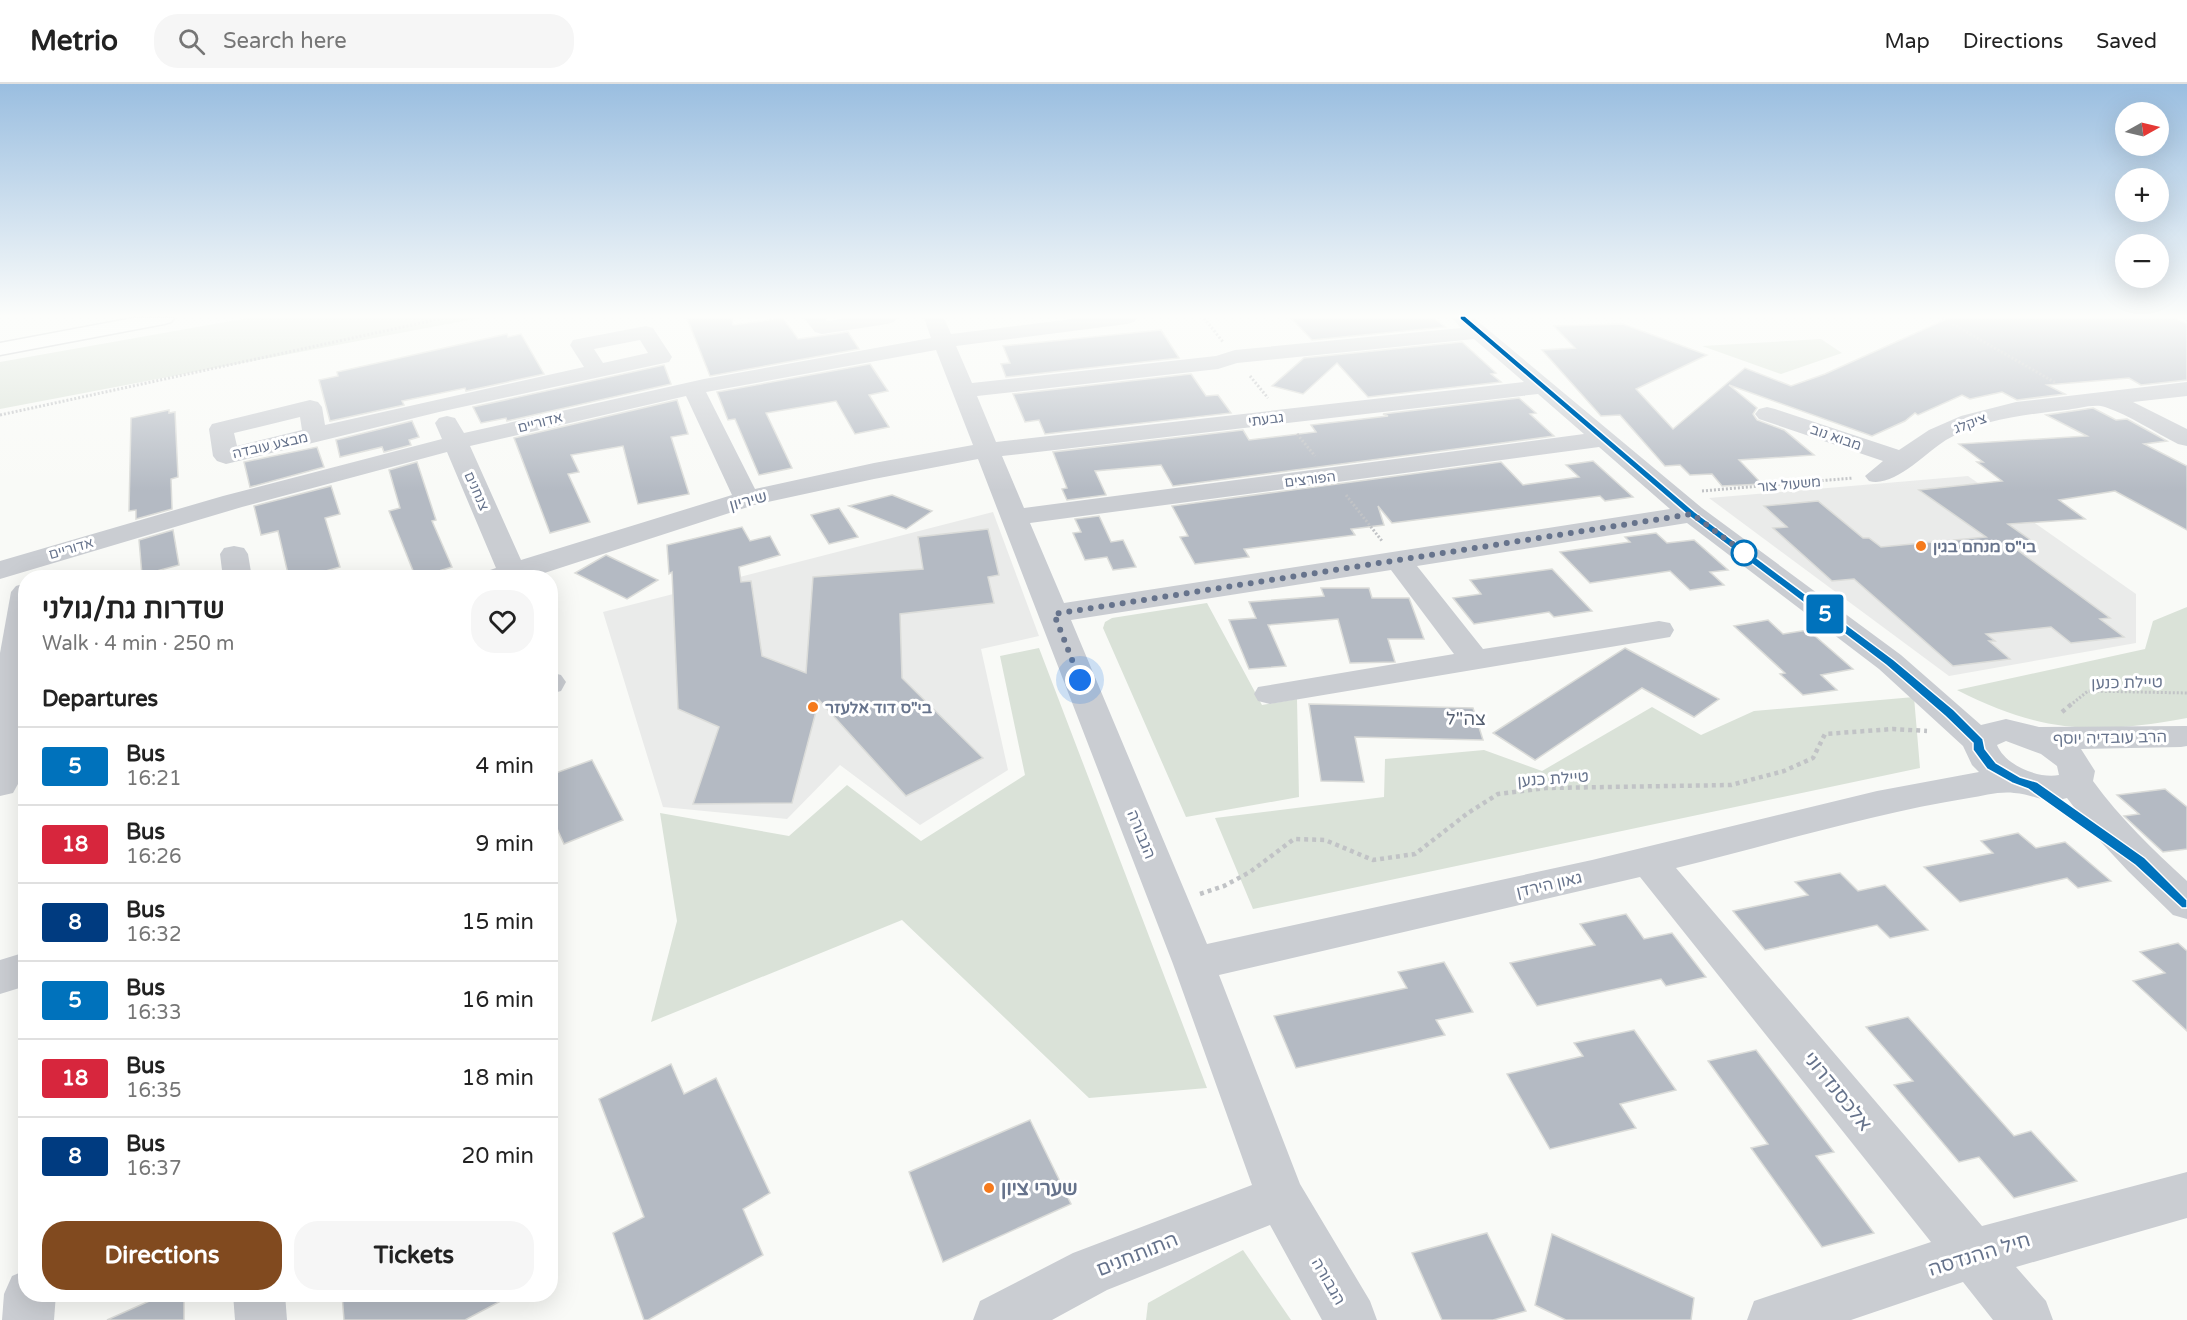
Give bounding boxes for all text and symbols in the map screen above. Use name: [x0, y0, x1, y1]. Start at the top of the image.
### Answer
search box: [154, 14, 574, 68]
text: Metrio: [30, 24, 118, 58]
icon: search: [175, 25, 208, 58]
text: Search here: [223, 28, 347, 54]
text: Map: [1884, 29, 1930, 54]
text: Directions: [1963, 29, 2063, 54]
text: Saved: [2096, 29, 2157, 54]
north arrow: [2115, 102, 2169, 156]
map controls: [2115, 102, 2169, 288]
button: +: [2115, 168, 2169, 222]
button: −: [2115, 234, 2169, 288]
street label: אדוריים: [516, 409, 564, 436]
street label: גבעתי: [1247, 409, 1285, 430]
street label: ציקלג: [1951, 410, 1989, 437]
street label: מבוא נוב: [1808, 421, 1864, 454]
street label: מבצע עובדה: [231, 429, 310, 462]
street label: הפורצים: [1283, 468, 1337, 491]
street label: צנחנים: [460, 469, 493, 513]
street label: משעול צור: [1757, 473, 1822, 496]
street label: שיריון: [727, 486, 769, 516]
street label: אדוריים: [47, 534, 96, 563]
place label: בי"ס מנחם בגין: [1933, 537, 2037, 557]
marker: בי"ס מנחם בגין: [1914, 539, 1928, 553]
unlabelled marker: [1731, 540, 1757, 566]
button: heart: [471, 590, 534, 653]
text: שדרות גת/גולני: [42, 592, 225, 626]
line badge: 5: [1806, 594, 1844, 634]
text: 5: [1818, 602, 1832, 627]
text: Walk · 4 min · 250 m: [42, 632, 234, 656]
your location: [1065, 665, 1095, 695]
street label: טיילת כנען: [2091, 672, 2163, 694]
text: Departures: [42, 686, 158, 712]
place label: בי"ס דוד אלעזר: [825, 698, 933, 718]
marker: בי"ס דוד אלעזר: [806, 700, 820, 714]
district label: צה"ל: [1446, 708, 1486, 730]
street label: הרב עובדיה יוסף: [2053, 727, 2167, 749]
text: Bus: [126, 741, 165, 767]
text: 4 min: [475, 753, 534, 779]
text: 5: [68, 754, 82, 779]
text: 16:21: [126, 767, 181, 791]
street label: טיילת כנען: [1517, 767, 1589, 791]
street label: הגבורה: [1122, 807, 1160, 862]
text: Bus: [126, 819, 165, 845]
text: 9 min: [475, 831, 534, 857]
text: 18: [62, 832, 88, 857]
text: 16:26: [126, 845, 181, 869]
street label: גאון הירדן: [1514, 868, 1584, 902]
text: Bus: [126, 897, 165, 923]
text: 15 min: [462, 909, 534, 935]
text: 8: [68, 910, 82, 935]
text: 16:32: [126, 923, 181, 947]
text: Bus: [126, 975, 165, 1001]
text: 16 min: [462, 987, 534, 1013]
text: 5: [68, 988, 82, 1013]
text: 16:33: [126, 1001, 181, 1025]
street label: אלכסנדרוני: [1798, 1047, 1877, 1136]
text: Bus: [126, 1053, 165, 1079]
text: 18 min: [462, 1065, 534, 1091]
text: 18: [62, 1066, 88, 1091]
text: 16:35: [126, 1079, 181, 1103]
text: Bus: [126, 1131, 165, 1157]
text: 20 min: [462, 1143, 534, 1169]
text: 8: [68, 1144, 82, 1169]
text: 16:37: [126, 1157, 181, 1181]
place label: שערי ציון: [1001, 1177, 1078, 1201]
marker: שערי ציון: [982, 1181, 996, 1195]
button: Directions: [42, 1221, 282, 1290]
button: Tickets: [294, 1221, 534, 1290]
street label: התותחנים: [1093, 1228, 1182, 1282]
street label: חיל ההנדסה: [1925, 1228, 2033, 1282]
street label: הגבורה: [1307, 1254, 1350, 1309]

